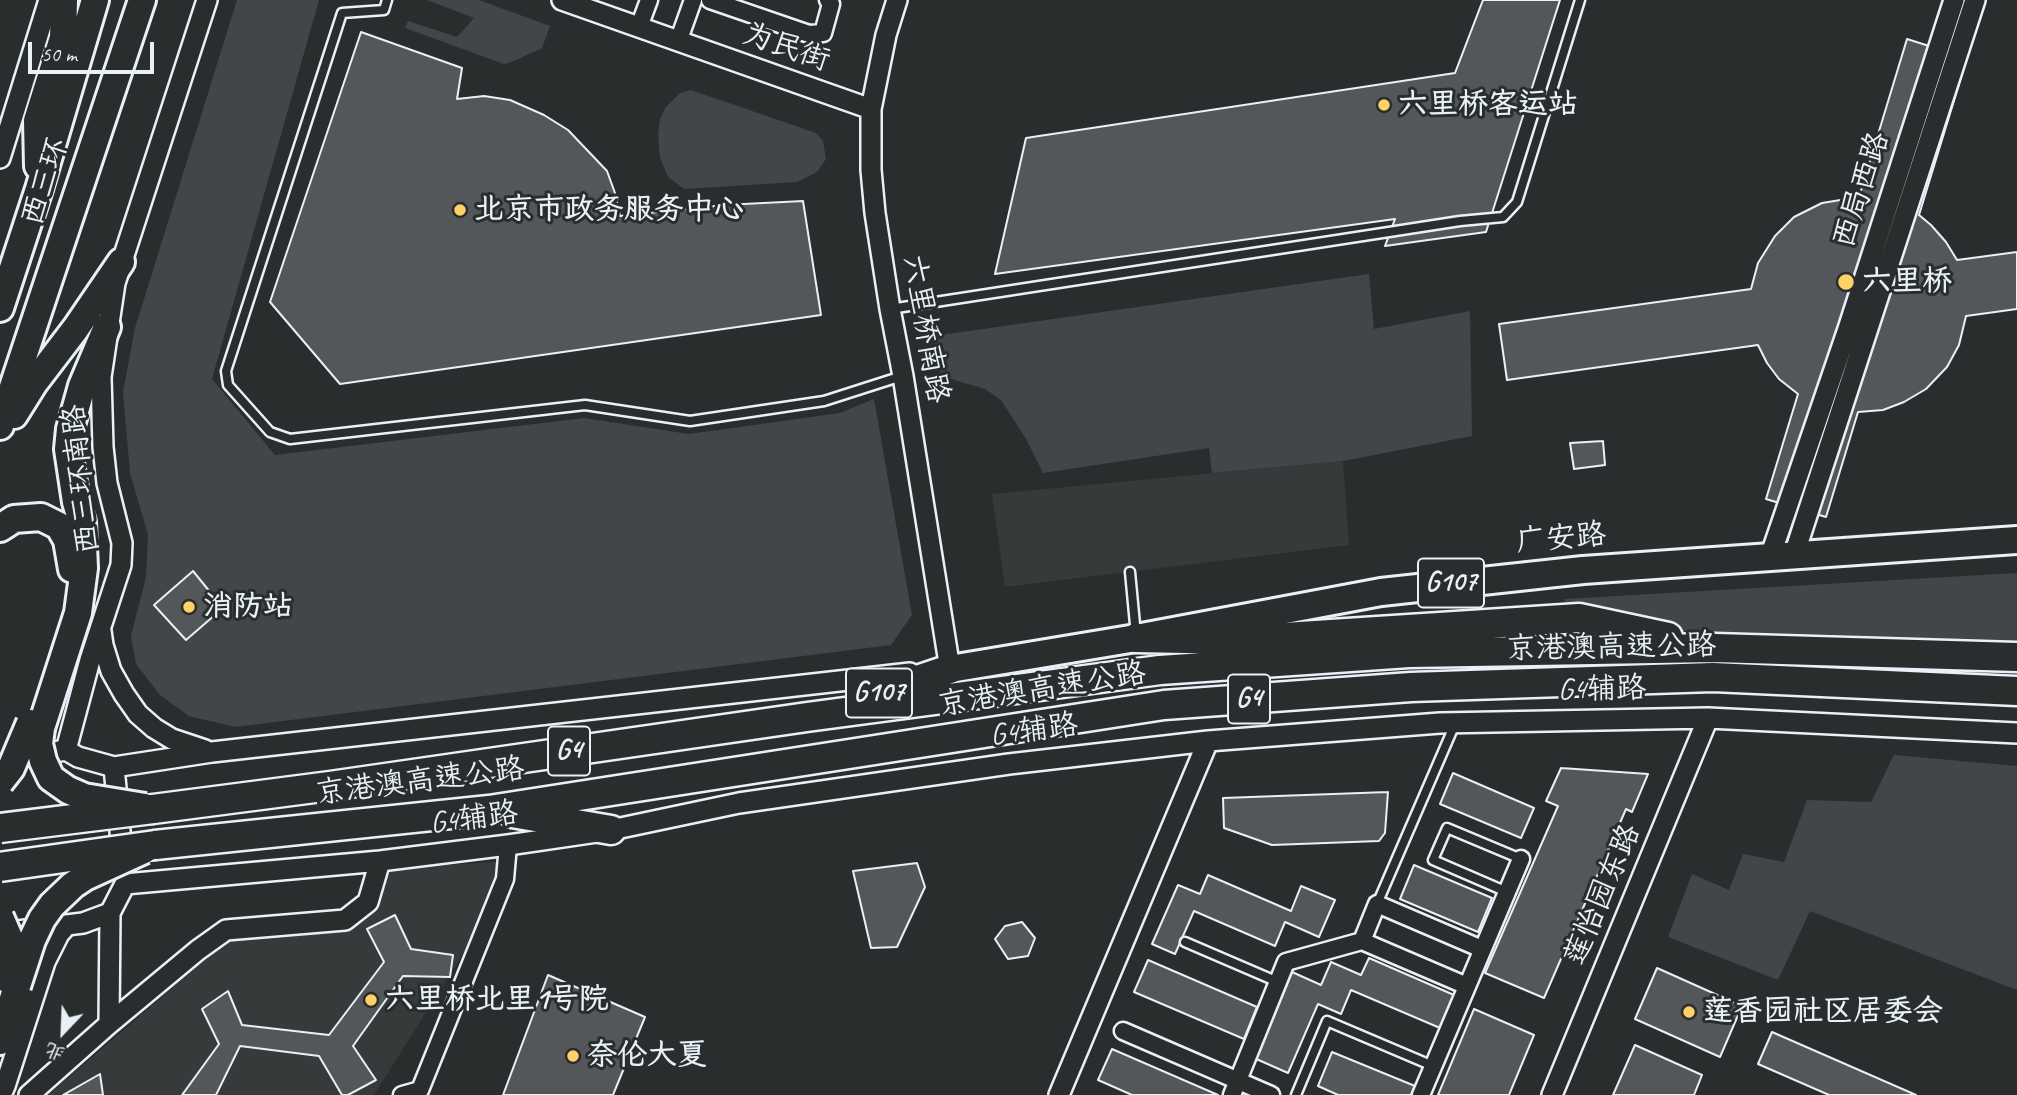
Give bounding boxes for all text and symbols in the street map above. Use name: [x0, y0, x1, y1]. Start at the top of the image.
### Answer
street label: 为民街: [738, 16, 834, 80]
scale bar: [32, 28, 158, 72]
text: 50 m: [41, 41, 77, 67]
place label: 六里桥客运站: [1398, 87, 1578, 123]
marker: 六里桥客运站: [1376, 97, 1392, 113]
street label: 西局西路: [1826, 127, 1898, 253]
street label: 西三环: [15, 134, 77, 230]
place label: 北京市政务服务中心: [474, 192, 744, 228]
marker: 北京市政务服务中心: [452, 202, 468, 218]
street label: 六里桥南路: [894, 252, 956, 406]
place label: 六里桥: [1862, 264, 1952, 300]
marker: 六里桥: [1836, 272, 1856, 292]
street label: 西三环南路: [56, 403, 108, 555]
street label: 广安路: [1515, 517, 1607, 561]
road number: G107: [1418, 558, 1484, 608]
place label: 消防站: [203, 589, 293, 625]
marker: 消防站: [181, 599, 197, 615]
street label: 京港澳高速公路: [1506, 628, 1716, 668]
street label: 京港澳高速公路: [935, 656, 1149, 724]
road number: G107: [846, 668, 912, 718]
street label: G4辅路: [1558, 671, 1646, 709]
road number: G4: [1228, 674, 1270, 724]
street label: G4辅路: [988, 708, 1080, 754]
road number: G4: [548, 726, 590, 776]
street label: 京港澳高速公路: [314, 751, 526, 813]
street label: G4辅路: [428, 796, 520, 842]
street label: 莲怡园东路: [1557, 819, 1649, 971]
place label: 六里桥北里1号院: [385, 982, 608, 1018]
marker: 六里桥北里1号院: [363, 992, 379, 1008]
place label: 莲香园社区居委会: [1703, 994, 1943, 1030]
north arrow: [28, 997, 98, 1067]
marker: 莲香园社区居委会: [1681, 1004, 1697, 1020]
text: 北: [41, 1037, 68, 1066]
place label: 奈伦大夏: [587, 1038, 707, 1074]
marker: 奈伦大夏: [565, 1048, 581, 1064]

